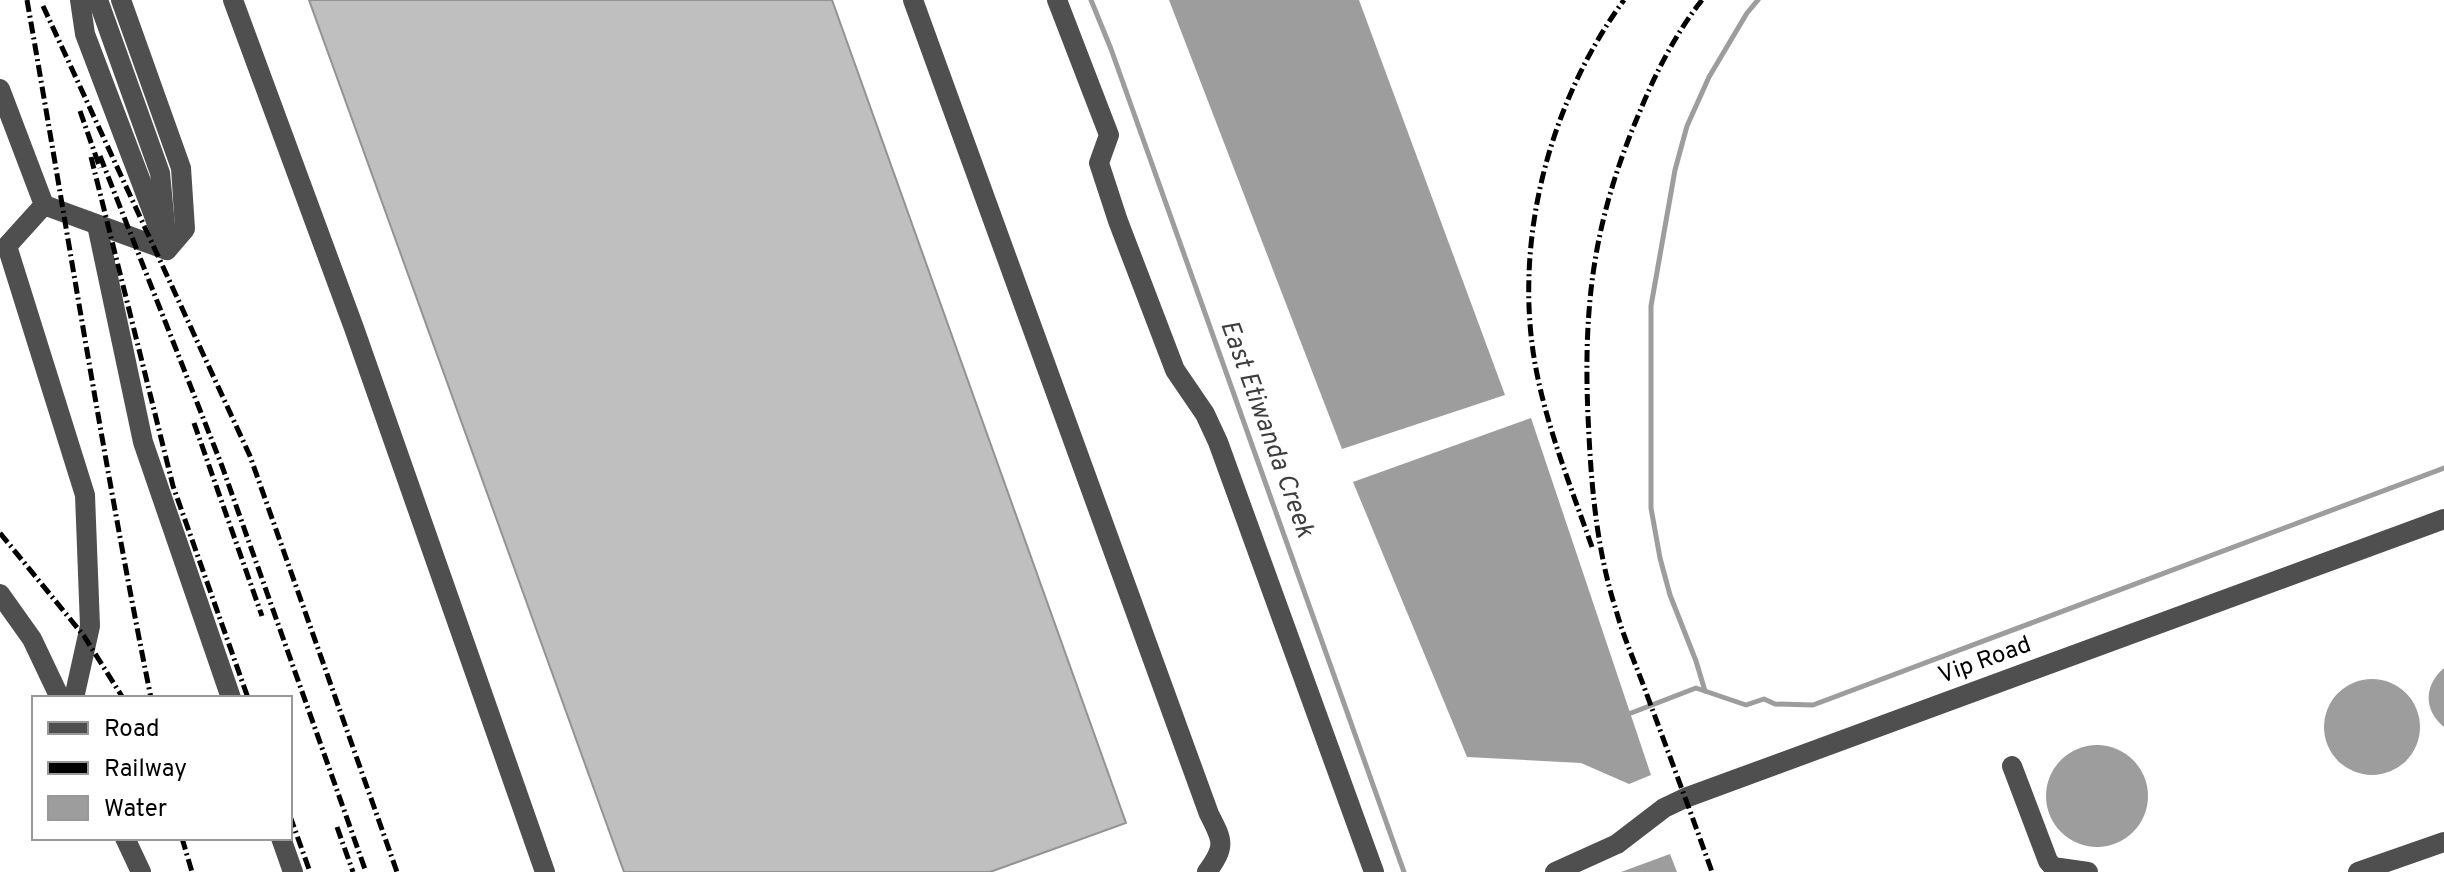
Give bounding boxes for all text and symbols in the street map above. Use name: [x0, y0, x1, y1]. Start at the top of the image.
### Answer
water label: East Etiwanda Creek: [1211, 316, 1321, 543]
street label: Vip Road: [1935, 630, 2035, 692]
legend: [32, 696, 292, 840]
text: Road: [104, 715, 160, 745]
text: Railway: [104, 755, 187, 785]
text: Water: [104, 795, 167, 825]

